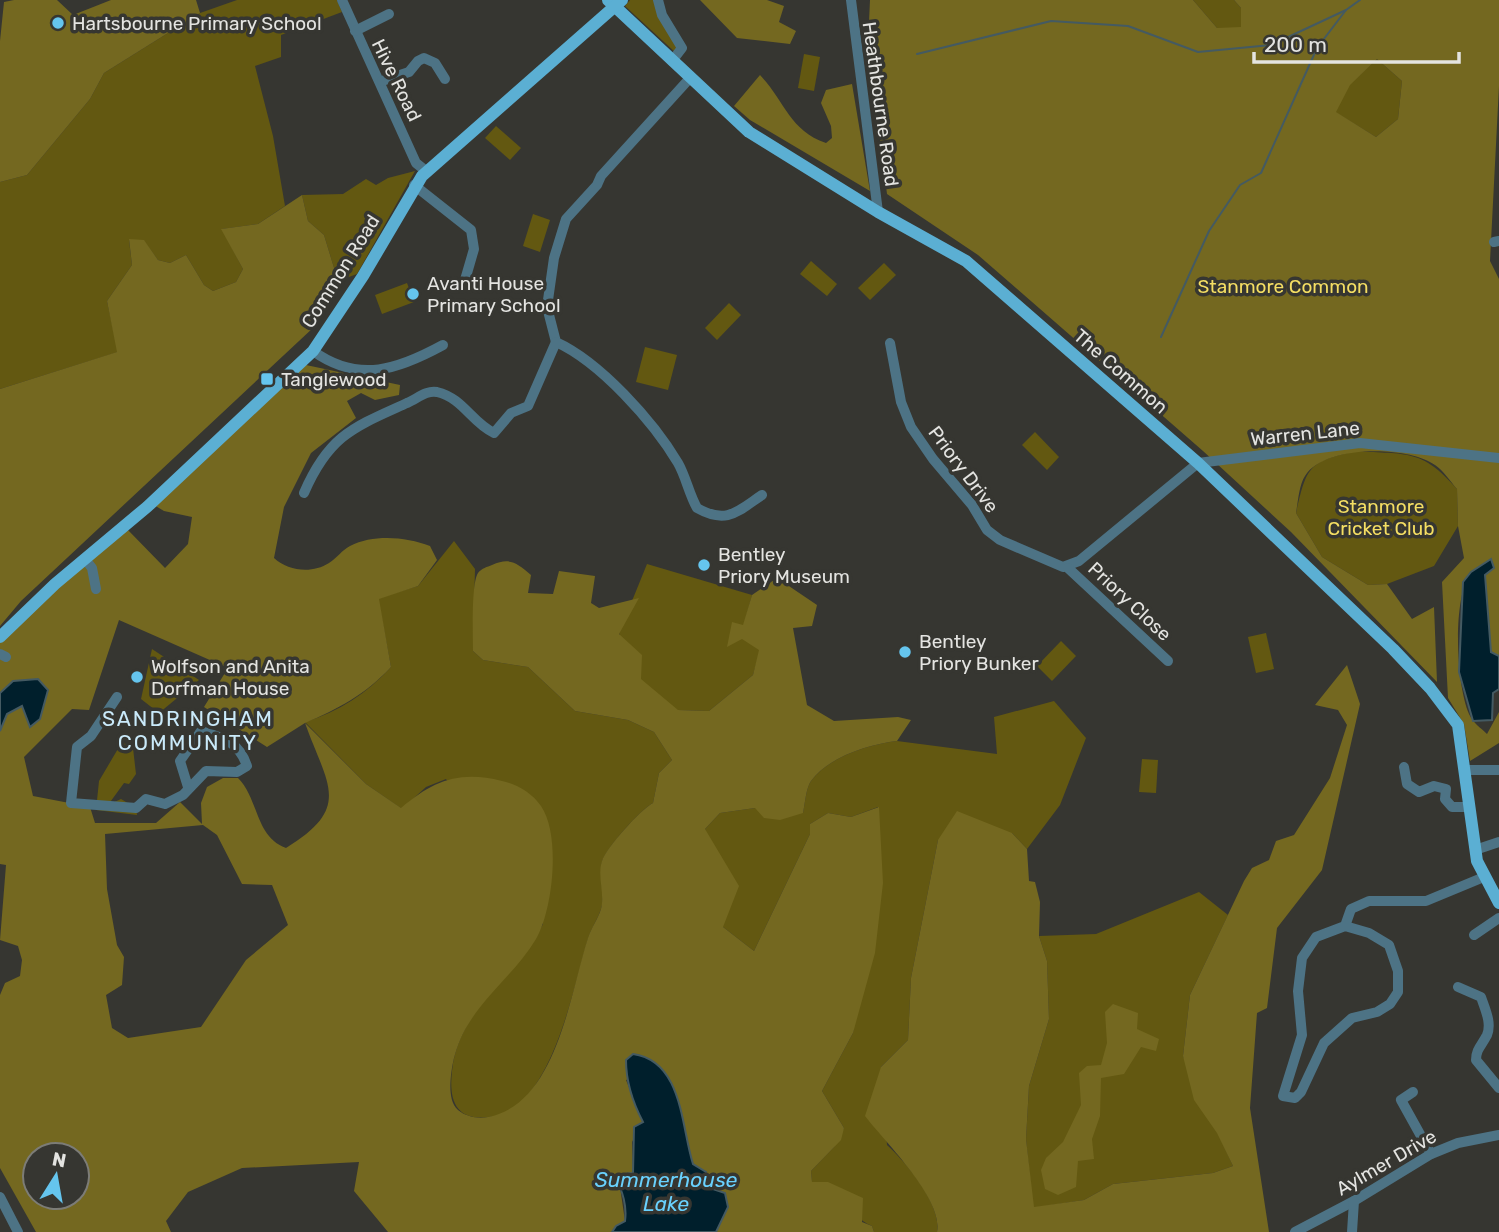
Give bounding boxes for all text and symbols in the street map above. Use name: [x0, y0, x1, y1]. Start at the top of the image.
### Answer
place label: Hartsbourne Primary School: [72, 12, 322, 35]
marker: Hartsbourne Primary School: [50, 15, 66, 31]
street label: Heathbourne Road: [858, 20, 903, 188]
scale bar: [1254, 21, 1459, 65]
text: 200 m: [1264, 32, 1327, 57]
street label: Hive Road: [367, 35, 426, 125]
street label: Common Road: [296, 210, 384, 332]
place label: Avanti House Primary School: [427, 272, 561, 317]
park label: Stanmore Common: [1197, 275, 1369, 298]
marker: Avanti House Primary School: [405, 286, 421, 302]
street label: The Common: [1069, 324, 1172, 419]
place label: Tanglewood: [281, 368, 387, 391]
marker: Tanglewood: [259, 371, 275, 387]
street label: Warren Lane: [1249, 416, 1361, 451]
street label: Priory Drive: [924, 421, 1004, 517]
park label: Stanmore Cricket Club: [1328, 495, 1434, 540]
place label: Bentley Priory Museum: [718, 543, 850, 588]
marker: Bentley Priory Museum: [696, 557, 712, 573]
street label: Priory Close: [1083, 557, 1176, 646]
place label: Bentley Priory Bunker: [919, 630, 1039, 675]
marker: Bentley Priory Bunker: [897, 644, 913, 660]
place label: Wolfson and Anita Dorfman House: [151, 655, 310, 700]
marker: Wolfson and Anita Dorfman House: [129, 669, 145, 685]
district label: SANDRINGHAM COMMUNITY: [102, 706, 274, 755]
street label: Aylmer Drive: [1332, 1124, 1440, 1200]
north arrow: [21, 1141, 91, 1211]
text: N: [50, 1147, 68, 1172]
water label: Summerhouse Lake: [595, 1167, 738, 1216]

